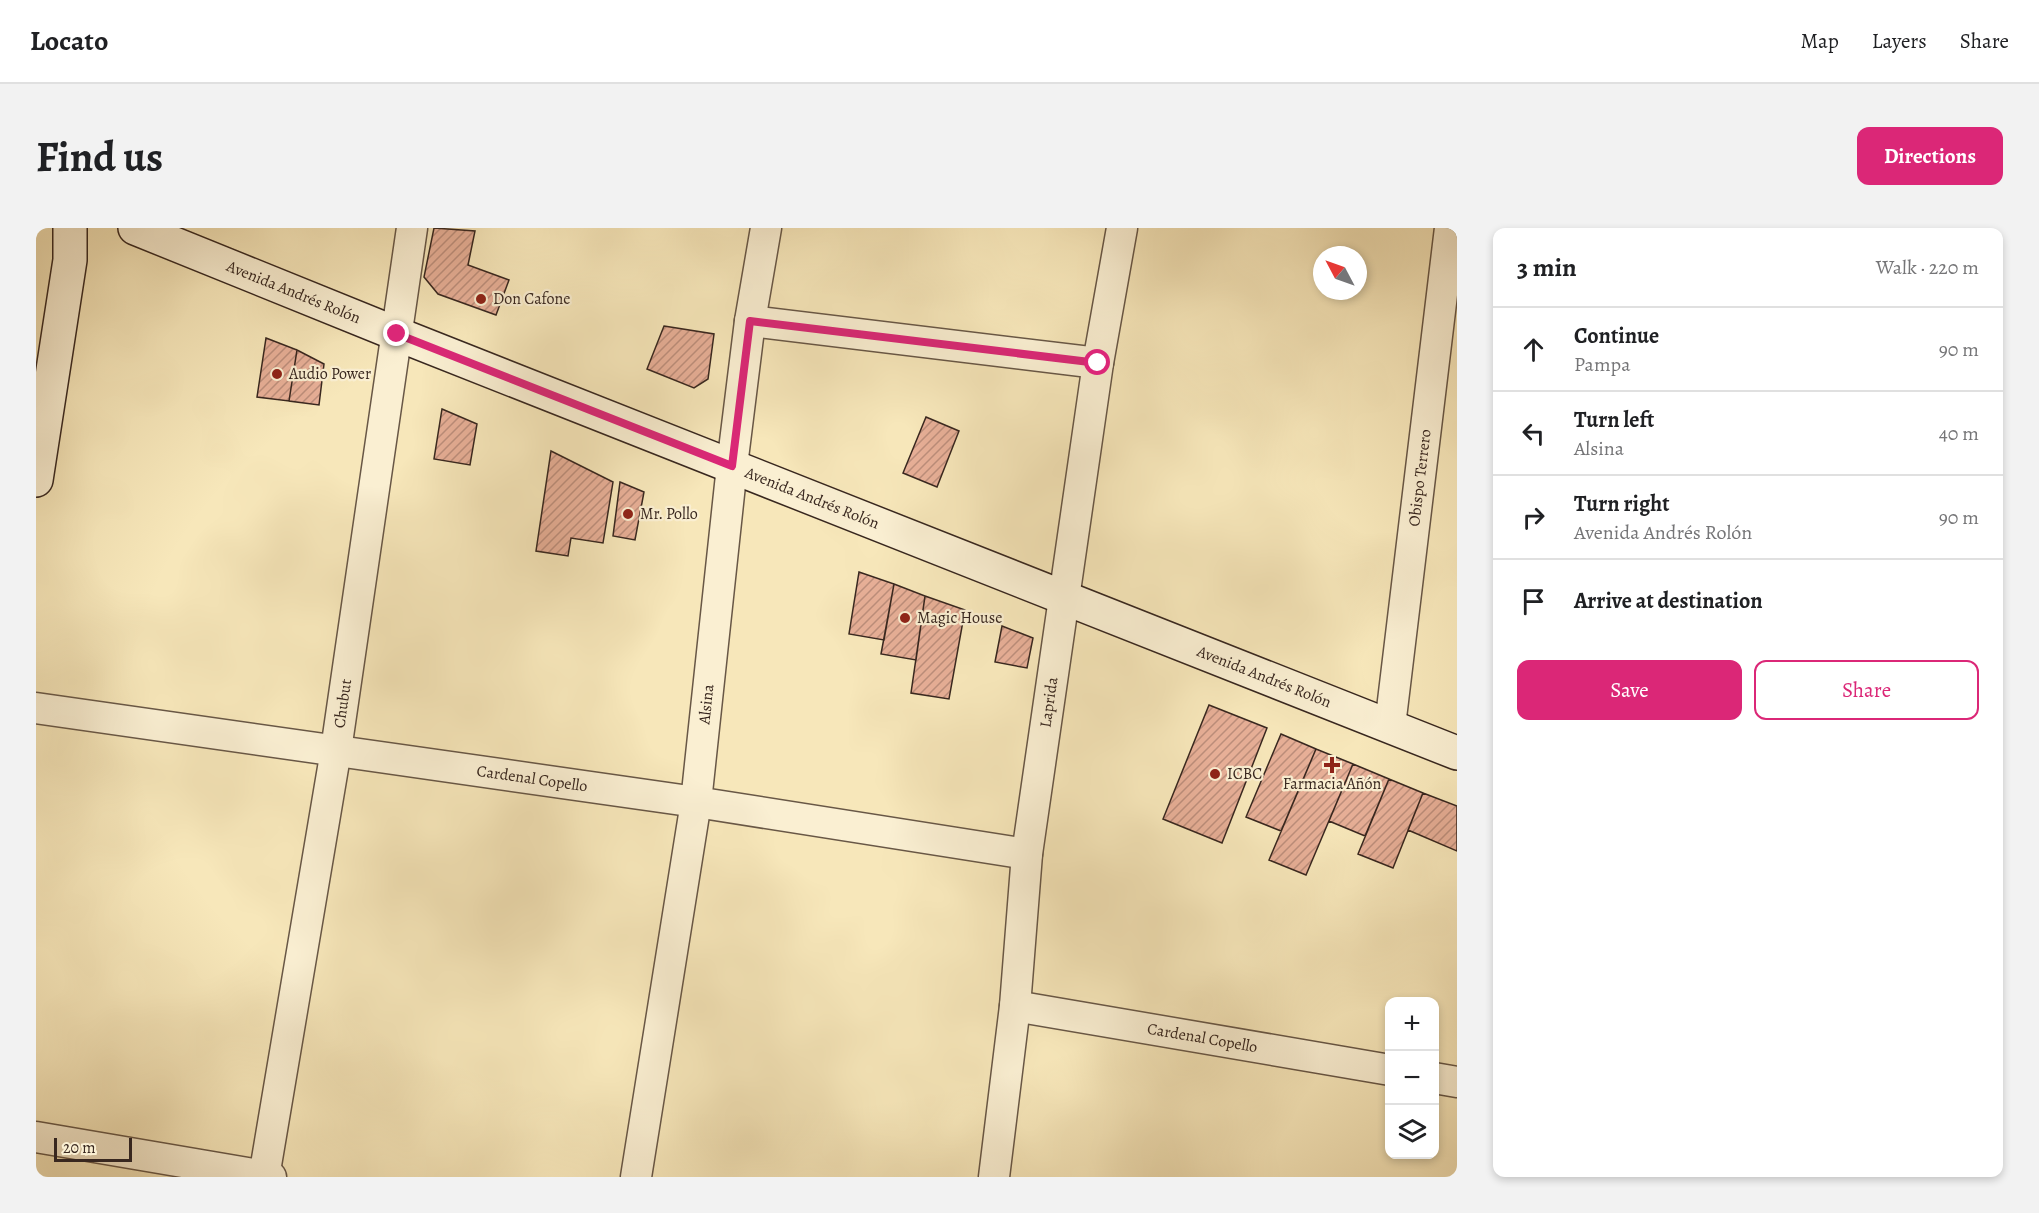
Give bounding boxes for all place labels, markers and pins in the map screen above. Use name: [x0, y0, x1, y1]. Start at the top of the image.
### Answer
place label: Don Cafone: [493, 288, 571, 310]
marker: Don Cafone: [474, 292, 488, 306]
place label: Audio Power: [288, 363, 371, 385]
marker: Audio Power: [270, 367, 284, 381]
place label: Mr. Pollo: [640, 503, 698, 525]
marker: Mr. Pollo: [621, 507, 635, 521]
place label: Magic House: [917, 607, 1002, 629]
marker: Magic House: [898, 611, 912, 625]
marker: Farmacia Añón: [1325, 758, 1339, 772]
place label: ICBC: [1227, 763, 1262, 785]
marker: ICBC: [1208, 767, 1222, 781]
place label: Farmacia Añón: [1283, 773, 1381, 795]

